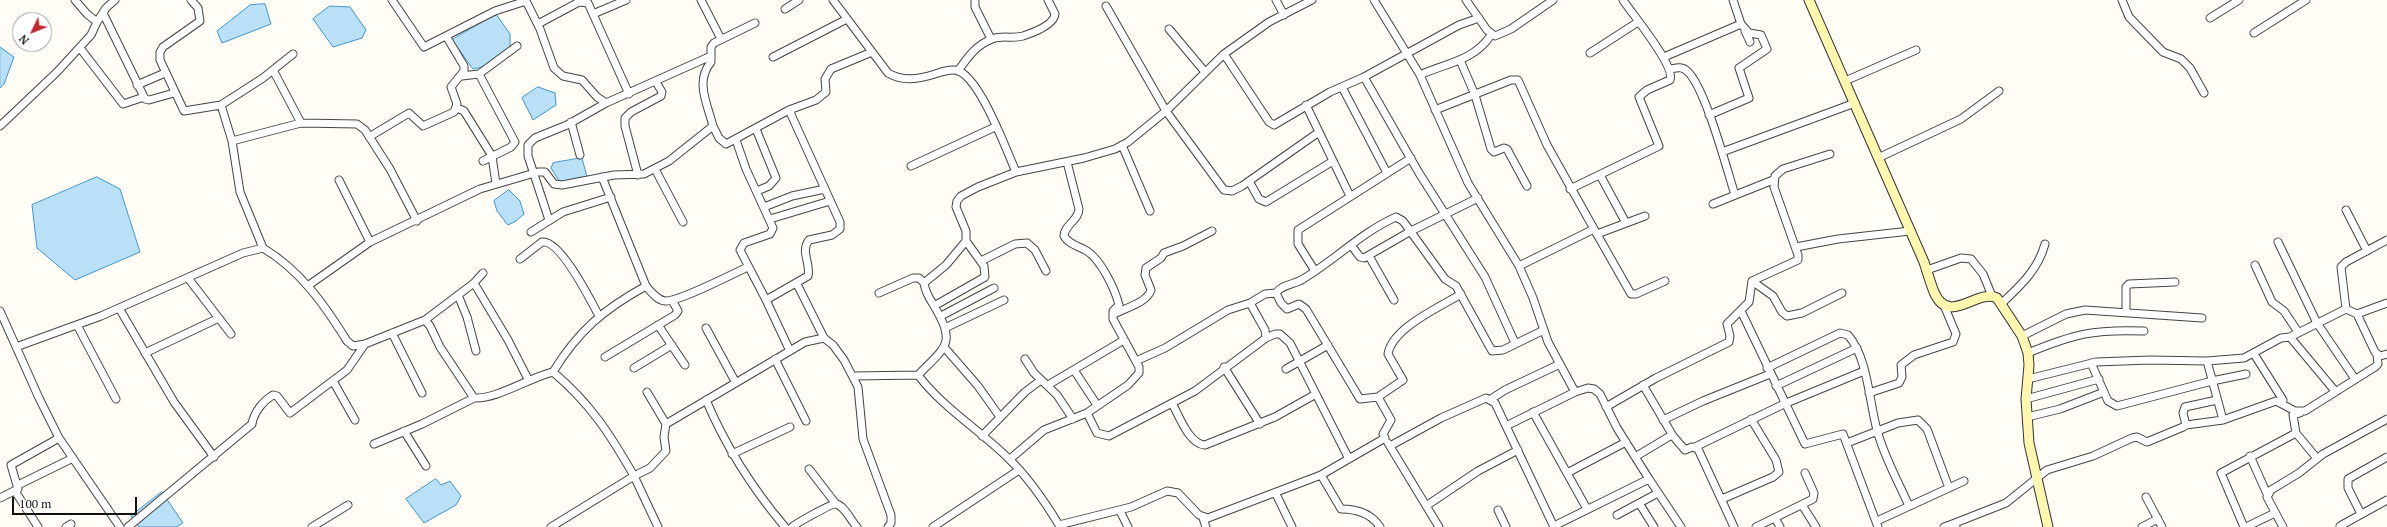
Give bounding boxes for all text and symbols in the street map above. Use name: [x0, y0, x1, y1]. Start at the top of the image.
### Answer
north arrow: [12, 12, 52, 52]
text: N: [16, 32, 32, 47]
scale bar: [14, 489, 139, 515]
text: 100 m: [19, 496, 51, 511]

